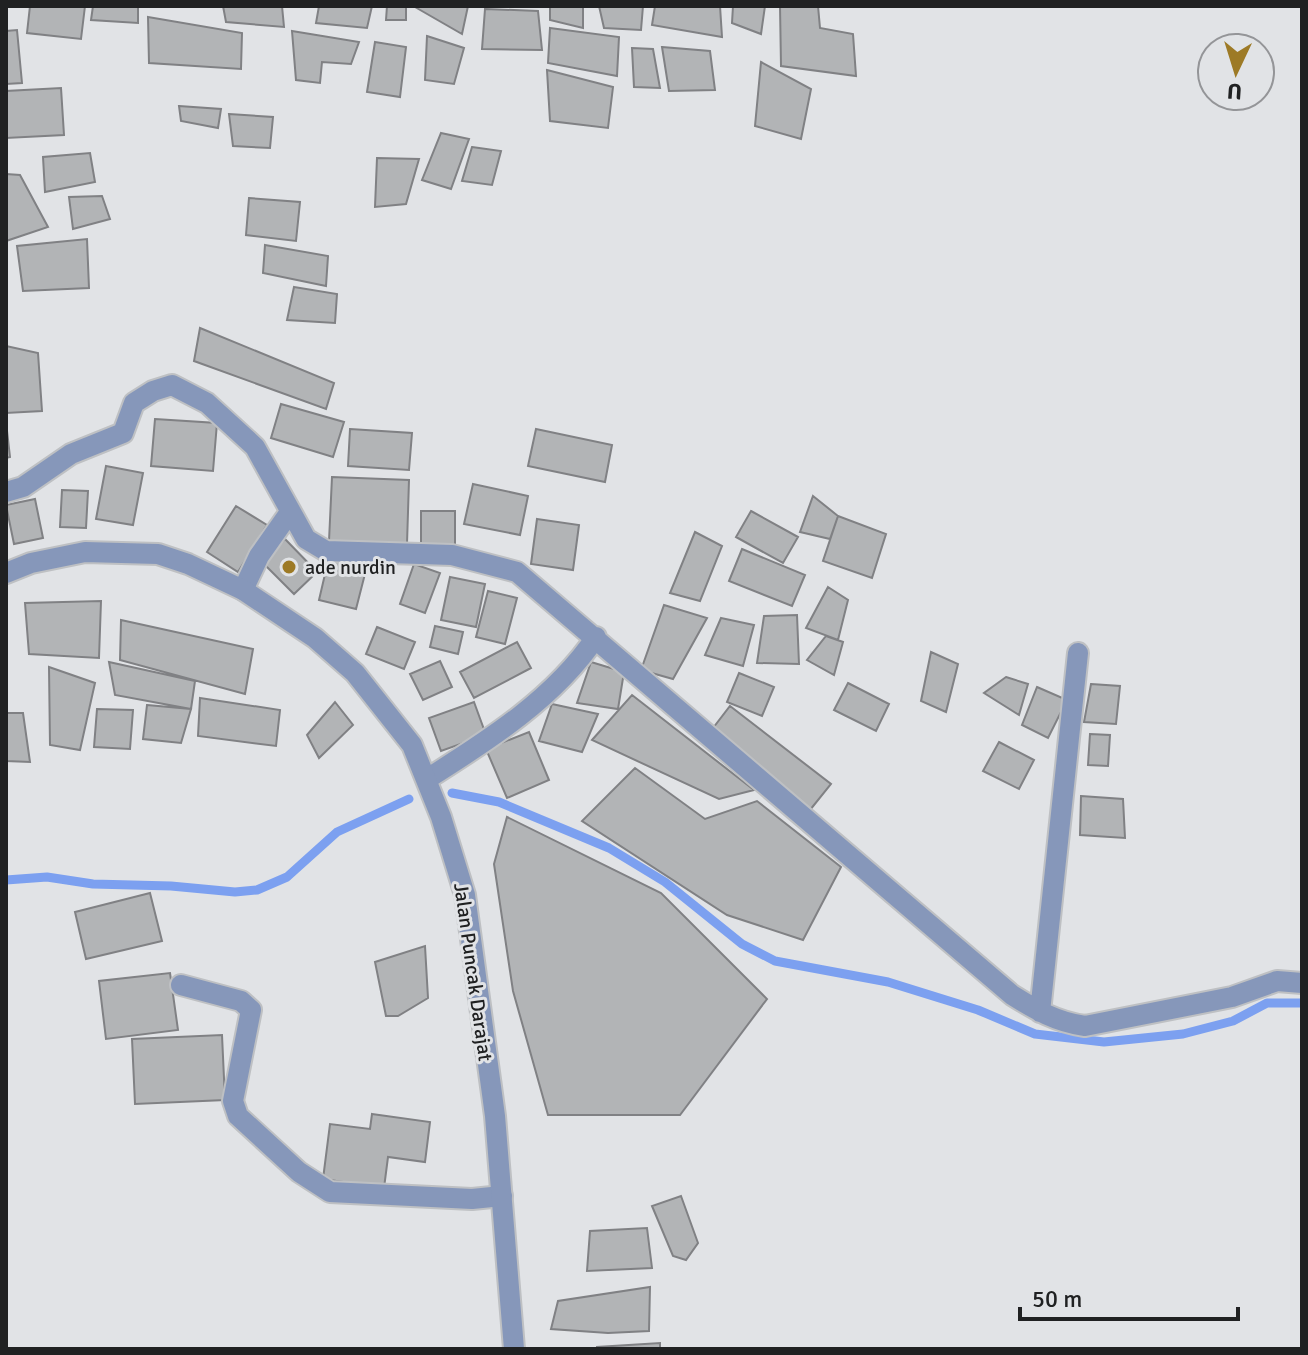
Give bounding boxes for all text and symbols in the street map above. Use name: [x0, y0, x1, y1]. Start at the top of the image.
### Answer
north arrow: [1196, 32, 1276, 112]
text: U: [1226, 77, 1243, 105]
place label: ade nurdin: [305, 555, 396, 580]
marker: ade nurdin: [280, 558, 298, 576]
street label: Jalan Puncak Darajat: [448, 881, 498, 1063]
scale bar: [1020, 1271, 1238, 1321]
text: 50 m: [1032, 1284, 1082, 1314]

